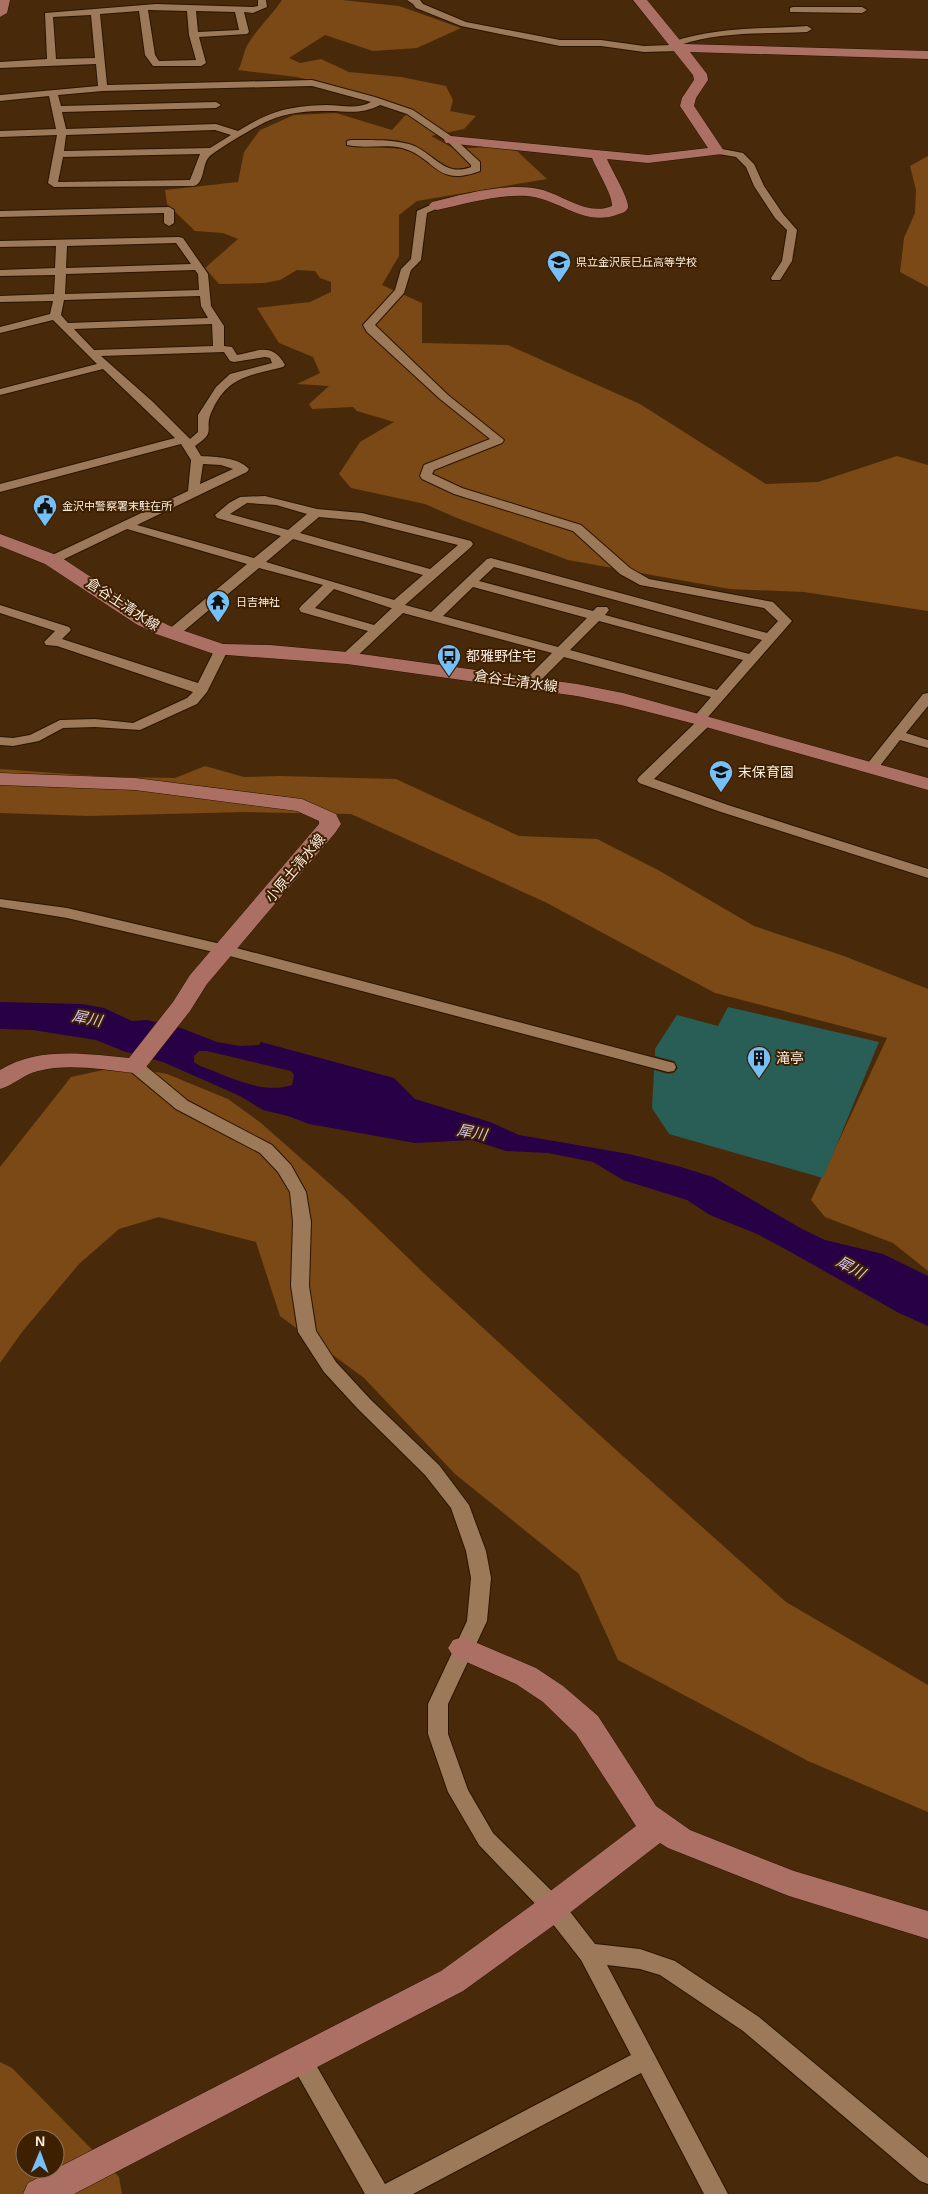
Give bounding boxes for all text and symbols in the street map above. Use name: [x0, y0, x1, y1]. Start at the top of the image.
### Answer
school or university icon: 県立金沢辰巳丘高等学校: [546, 249, 572, 283]
place label: 県立金沢辰巳丘高等学校: [576, 256, 697, 268]
public building icon: 金沢中警察署末駐在所: [32, 493, 58, 527]
place label: 金沢中警察署末駐在所: [62, 500, 173, 512]
street label: 倉谷土清水線: [83, 574, 163, 634]
temple icon: 日吉神社: [205, 589, 231, 623]
place label: 日吉神社: [236, 596, 280, 608]
bus stop icon: 都雅野住宅: [436, 643, 462, 677]
place label: 都雅野住宅: [466, 648, 536, 664]
street label: 倉谷土清水線: [473, 667, 559, 695]
school or university icon: 末保育園: [708, 759, 734, 793]
place label: 末保育園: [738, 764, 794, 780]
street label: 小原土清水線: [262, 831, 328, 905]
water label: 犀川: [71, 1007, 105, 1030]
building icon: 滝亭: [746, 1045, 772, 1079]
place label: 滝亭: [776, 1050, 804, 1066]
water label: 犀川: [456, 1121, 490, 1143]
water label: 犀川: [834, 1252, 870, 1283]
north arrow: [15, 2129, 65, 2179]
text: N: [35, 2133, 45, 2149]

